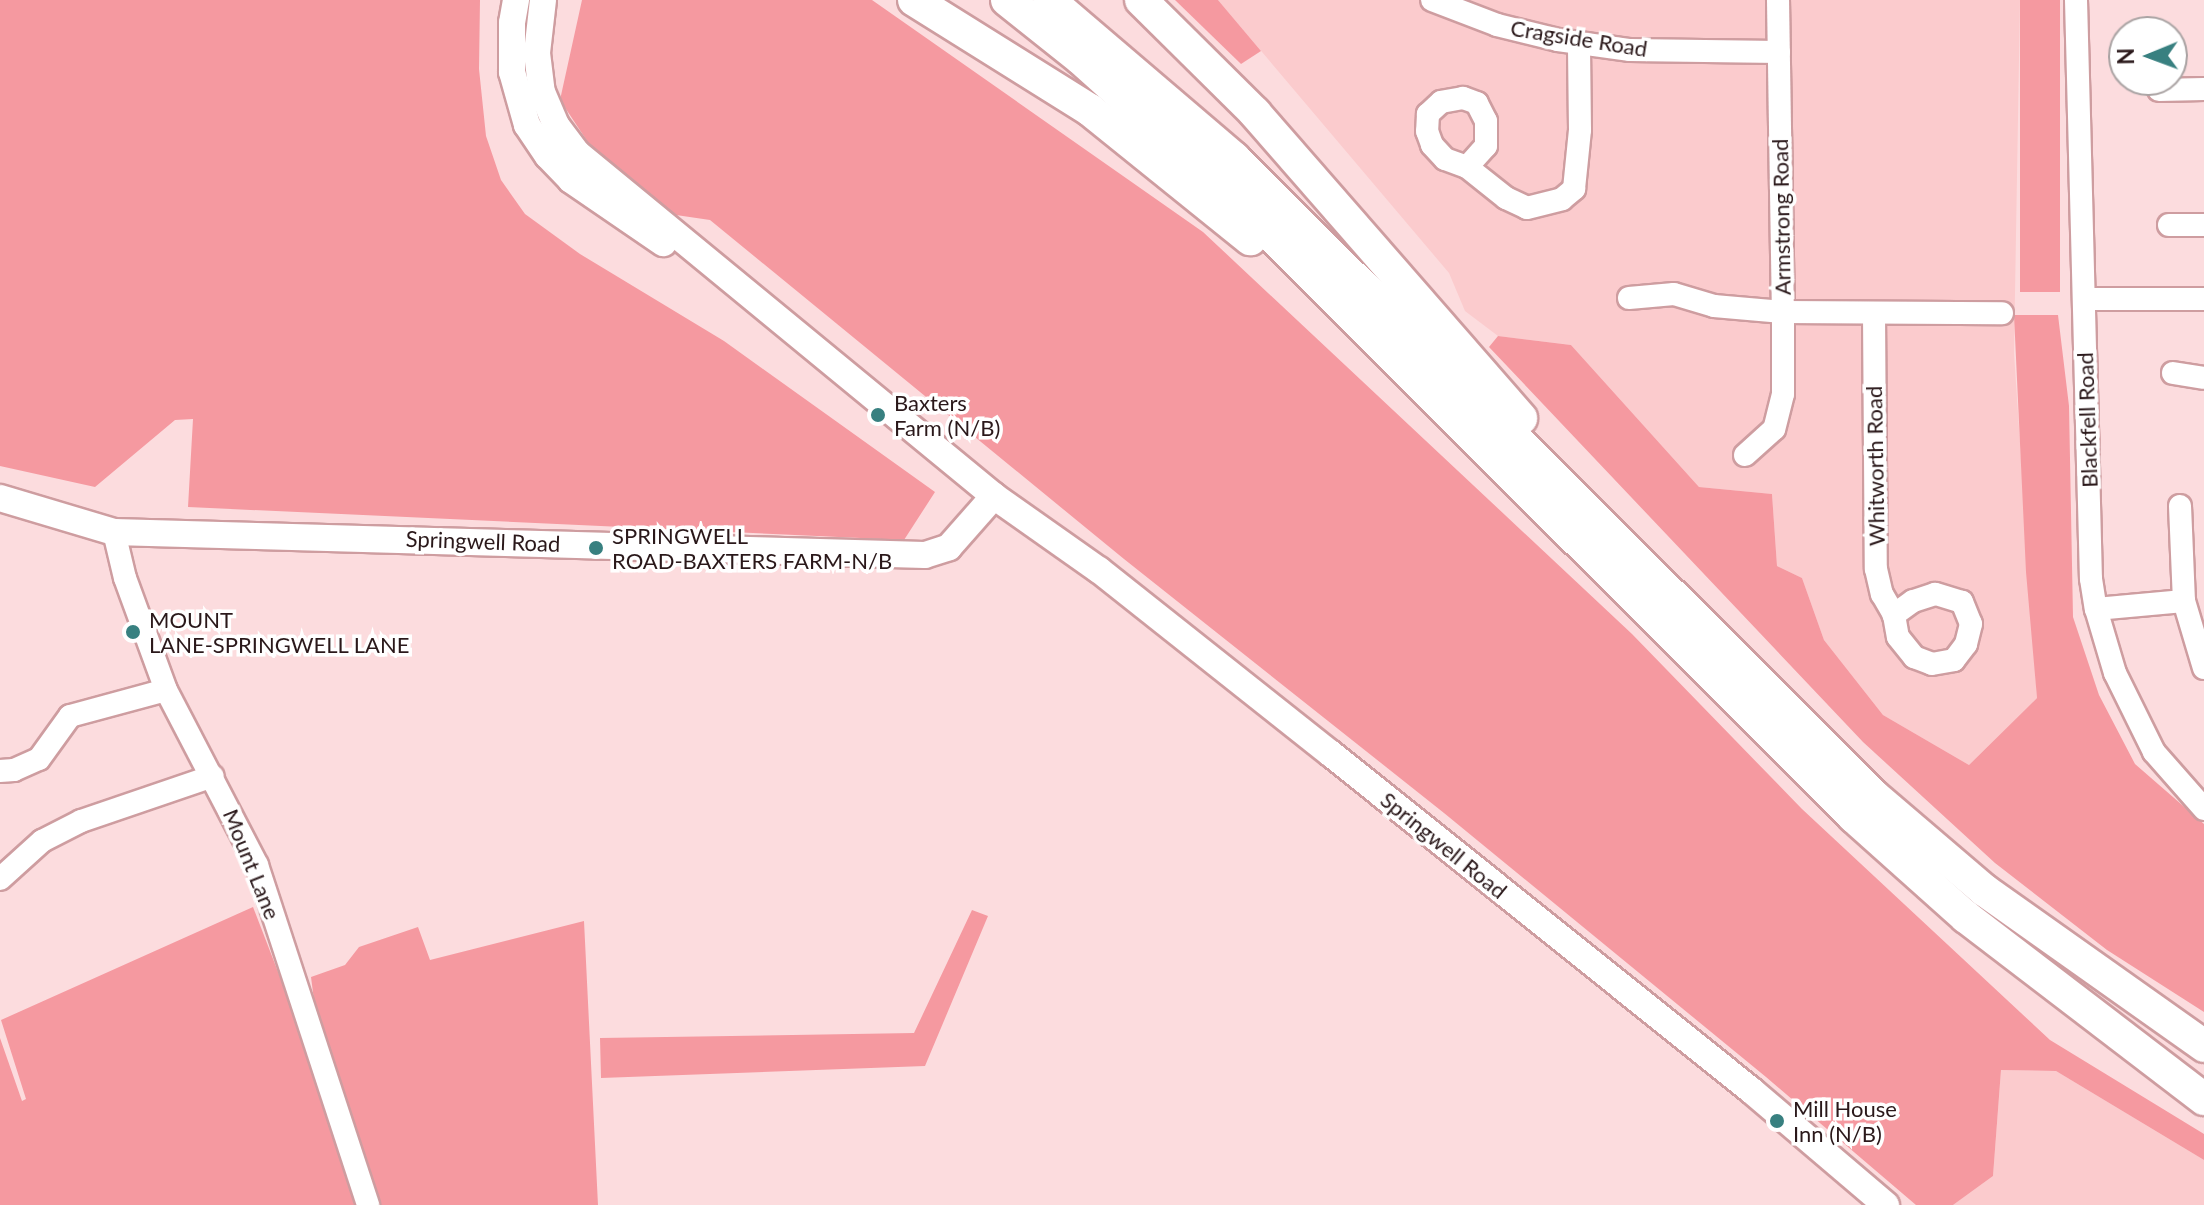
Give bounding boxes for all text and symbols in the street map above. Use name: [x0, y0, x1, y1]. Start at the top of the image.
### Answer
street label: Cragside Road: [1509, 14, 1649, 62]
north arrow: [2108, 16, 2188, 96]
text: N: [2112, 48, 2139, 65]
street label: Armstrong Road: [1766, 139, 1796, 295]
street label: Blackfell Road: [2071, 352, 2103, 488]
street label: Whitworth Road: [1860, 386, 1890, 546]
place label: Baxters Farm (N/B): [894, 389, 1000, 440]
marker: Baxters Farm (N/B): [869, 406, 887, 424]
place label: SPRINGWELL ROAD-BAXTERS FARM-N/B: [612, 522, 892, 574]
street label: Springwell Road: [405, 525, 561, 557]
marker: SPRINGWELL ROAD-BAXTERS FARM-N/B: [587, 539, 605, 557]
place label: MOUNT LANE-SPRINGWELL LANE: [149, 606, 410, 658]
marker: MOUNT LANE-SPRINGWELL LANE: [124, 623, 142, 641]
street label: Springwell Road: [1376, 786, 1512, 904]
street label: Mount Lane: [218, 805, 286, 923]
place label: Mill House Inn (N/B): [1793, 1095, 1897, 1146]
marker: Mill House Inn (N/B): [1768, 1112, 1786, 1130]

